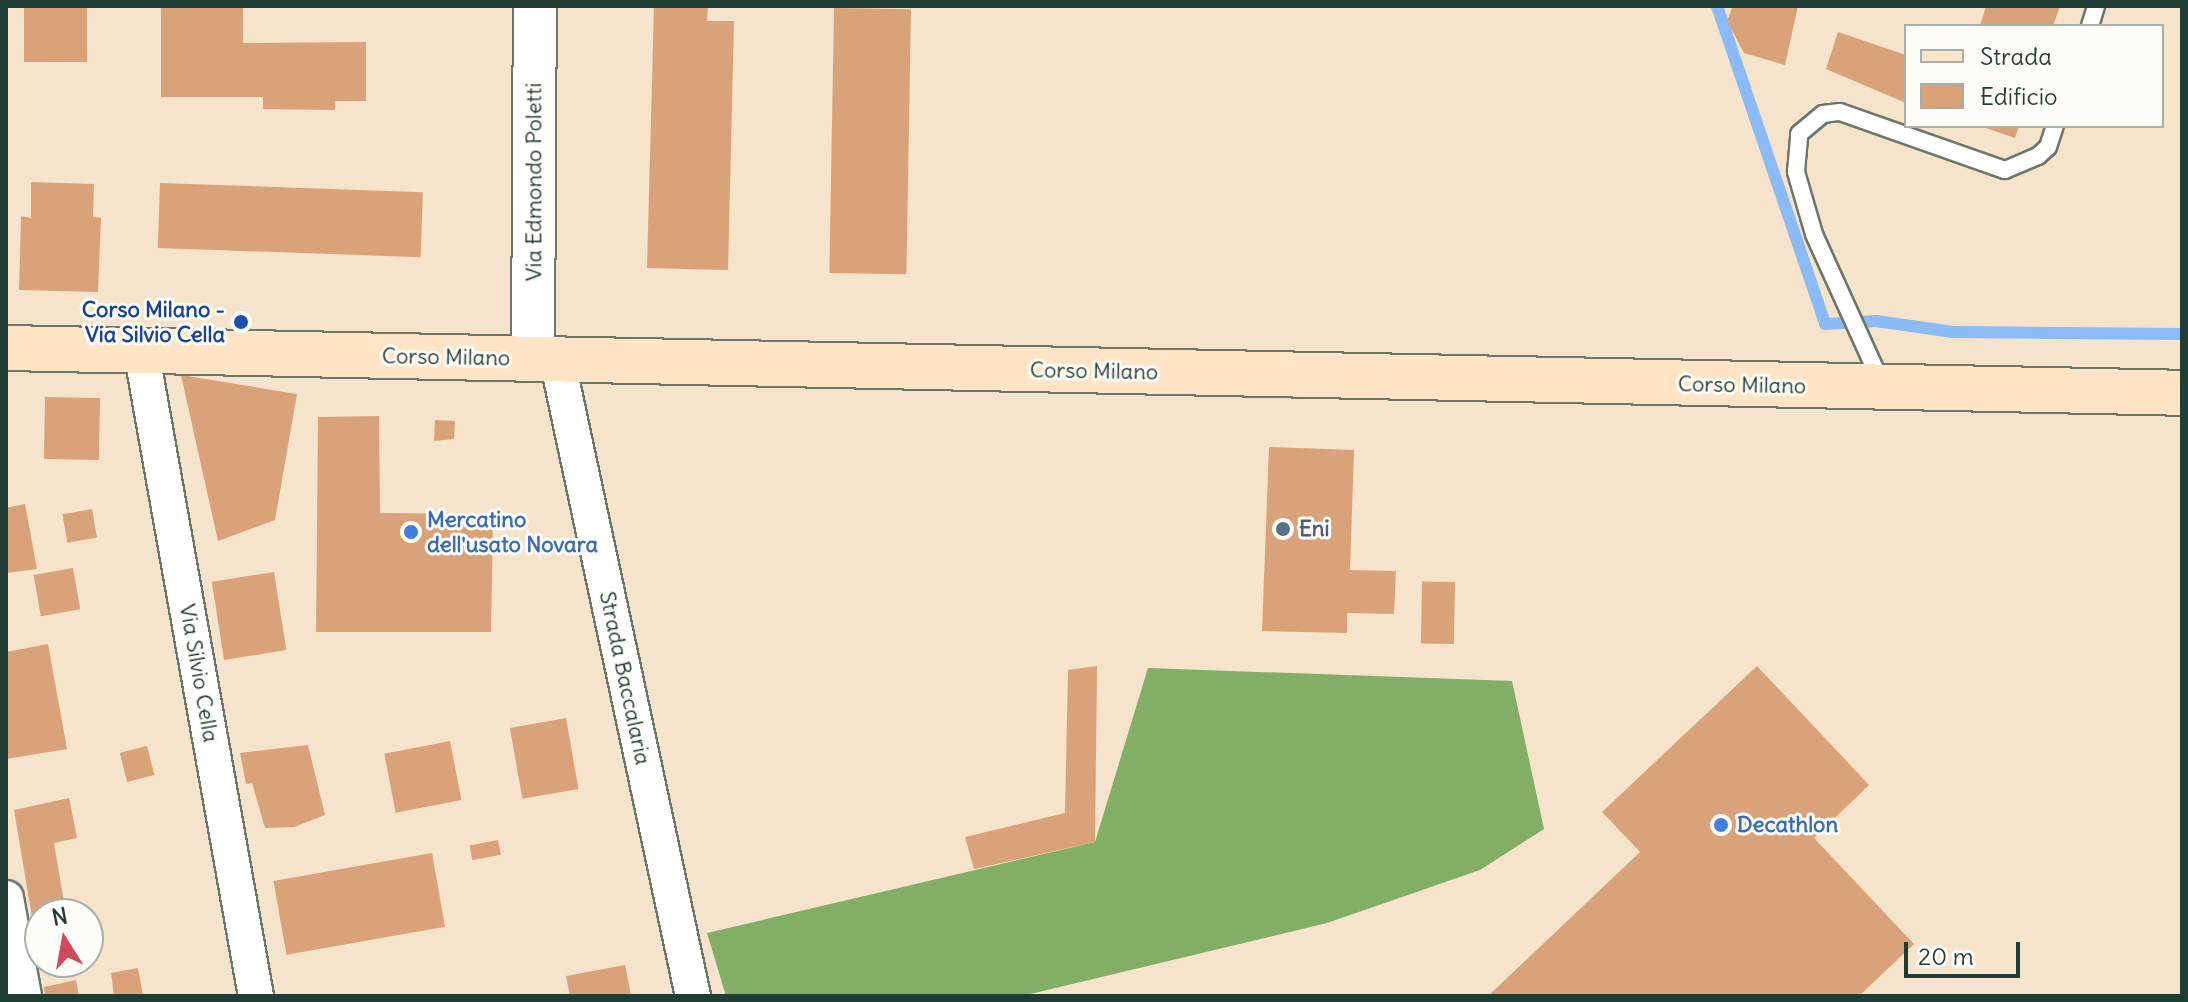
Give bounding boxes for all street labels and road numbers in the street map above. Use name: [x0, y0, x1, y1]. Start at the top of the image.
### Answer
street label: Via Edmondo Poletti: [521, 83, 547, 281]
street label: Corso Milano: [382, 343, 510, 371]
street label: Corso Milano: [1030, 357, 1158, 385]
street label: Corso Milano: [1678, 371, 1806, 399]
street label: Strada Baccalaria: [594, 589, 656, 767]
street label: Via Silvio Cella: [174, 602, 224, 744]

